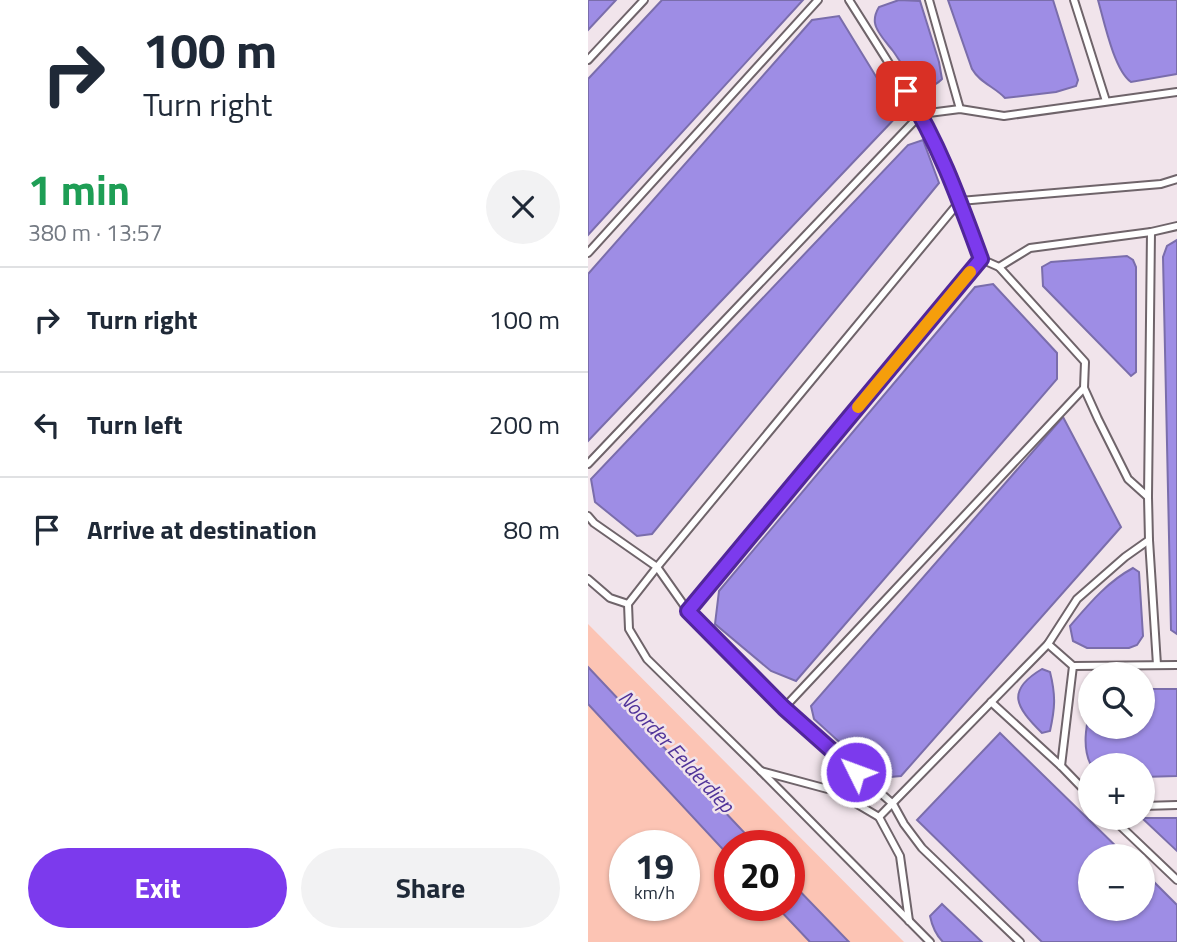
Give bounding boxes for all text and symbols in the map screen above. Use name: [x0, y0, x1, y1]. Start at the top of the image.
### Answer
text: 100 m: [143, 12, 277, 87]
icon: right: [28, 28, 119, 119]
pin: [876, 61, 936, 121]
icon: arrive: [887, 72, 925, 110]
text: Turn right: [143, 80, 272, 128]
text: 1 min: [28, 157, 130, 221]
button: close: [486, 170, 560, 244]
text: 380 m · 13:57: [28, 215, 163, 250]
text: Turn right: [87, 300, 198, 339]
text: 100 m: [489, 300, 560, 339]
icon: right: [28, 301, 66, 339]
text: Turn left: [87, 405, 182, 444]
text: 200 m: [489, 405, 560, 444]
icon: left: [28, 406, 66, 444]
text: Arrive at destination: [87, 510, 317, 549]
text: 80 m: [503, 510, 560, 549]
icon: arrive: [28, 511, 66, 549]
map controls: [1078, 662, 1155, 921]
button: search: [1078, 662, 1155, 739]
water label: Noorder Eelderdiep: [611, 682, 744, 821]
position arrow: [819, 735, 893, 809]
button: +: [1078, 753, 1155, 830]
speed limit sign: 20: [714, 830, 805, 921]
text: 19: [635, 839, 674, 893]
button: −: [1078, 844, 1155, 921]
button: Exit: [28, 848, 287, 928]
button: Share: [301, 848, 560, 928]
text: km/h: [634, 879, 675, 906]

